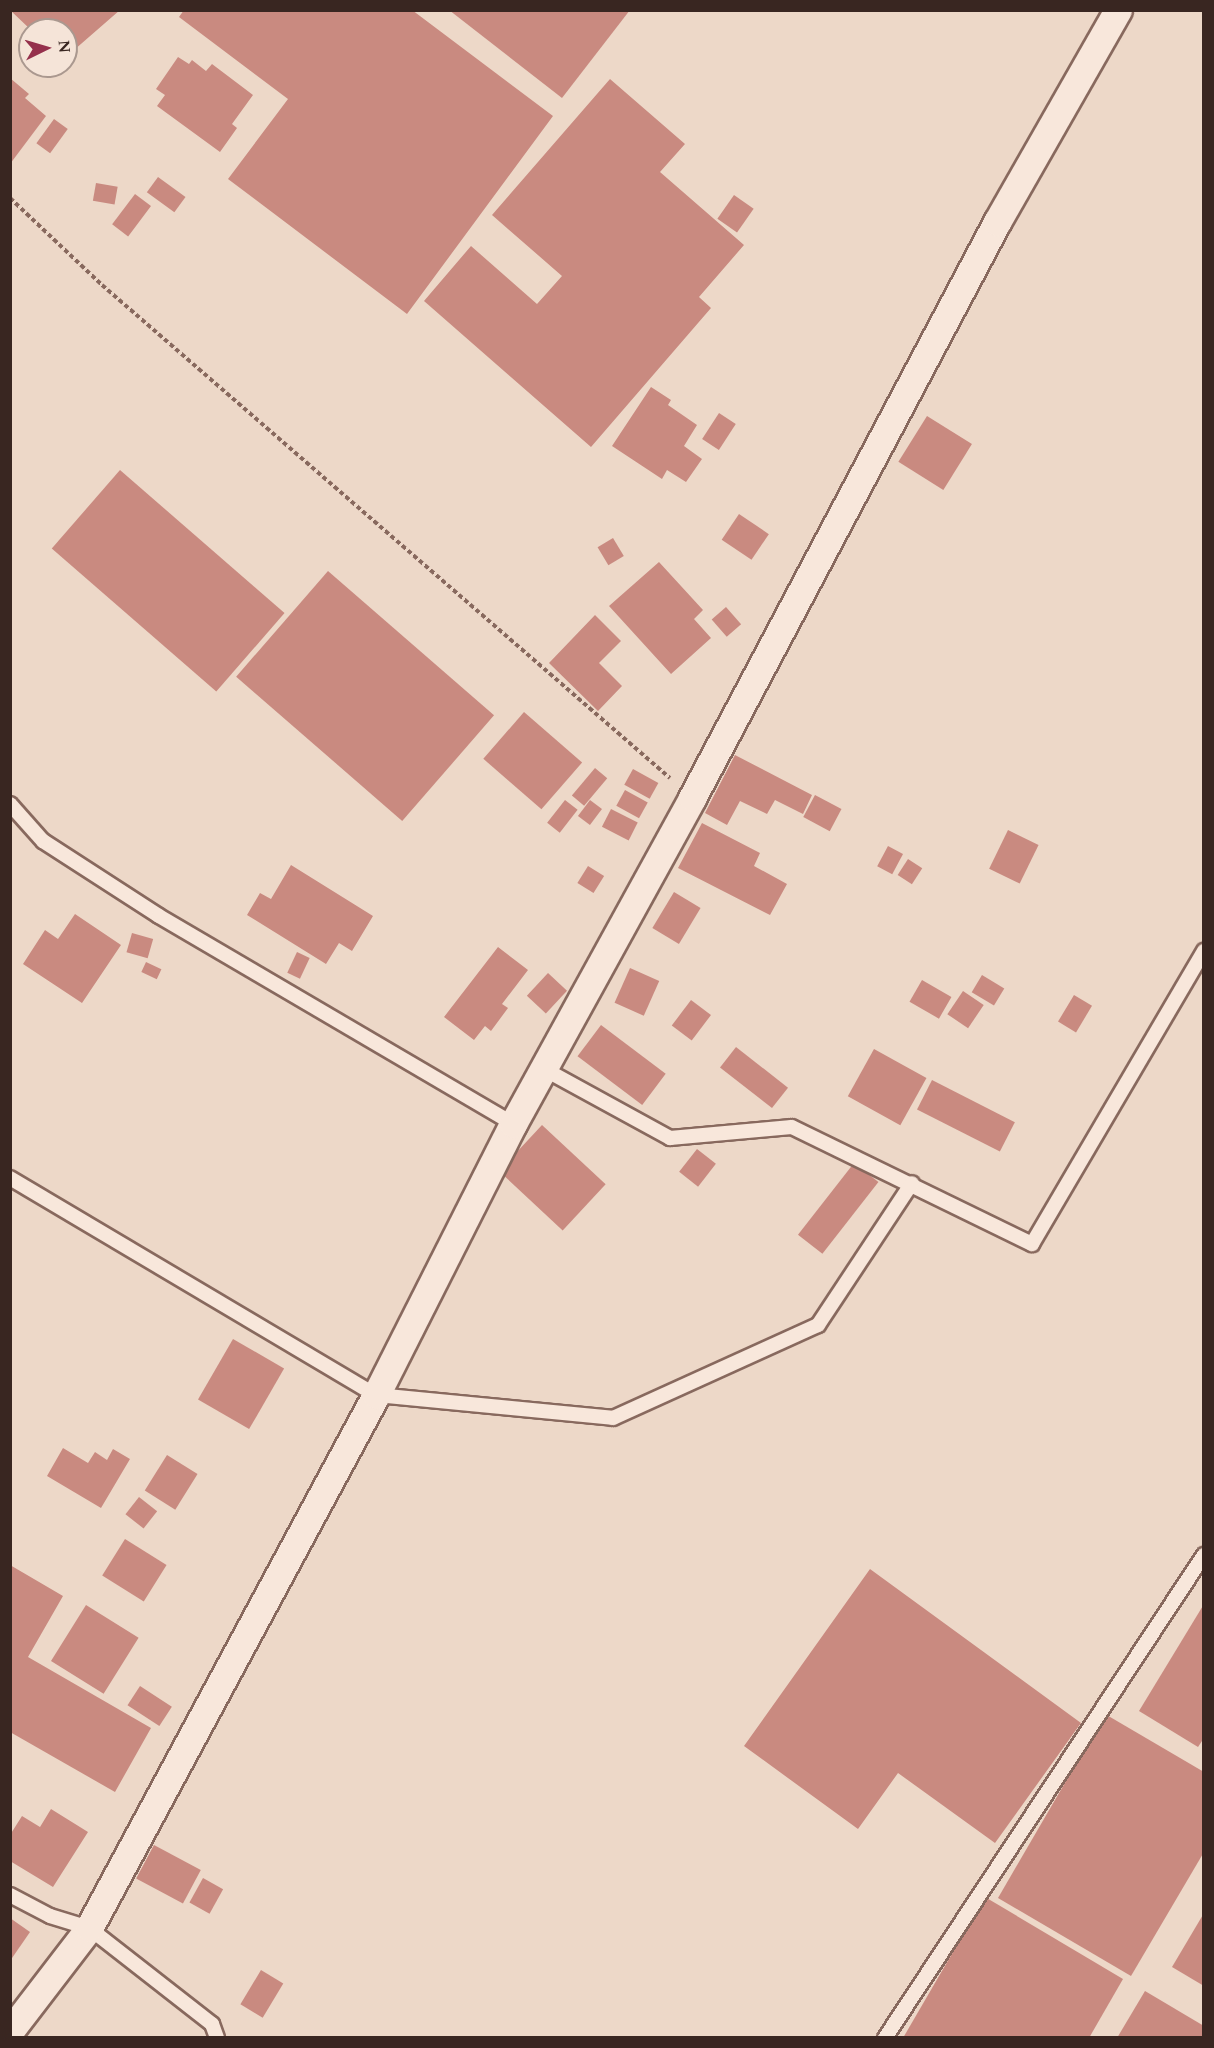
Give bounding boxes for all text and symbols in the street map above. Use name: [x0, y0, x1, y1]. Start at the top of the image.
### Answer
north arrow: [18, 18, 78, 78]
text: N: [51, 39, 76, 54]

